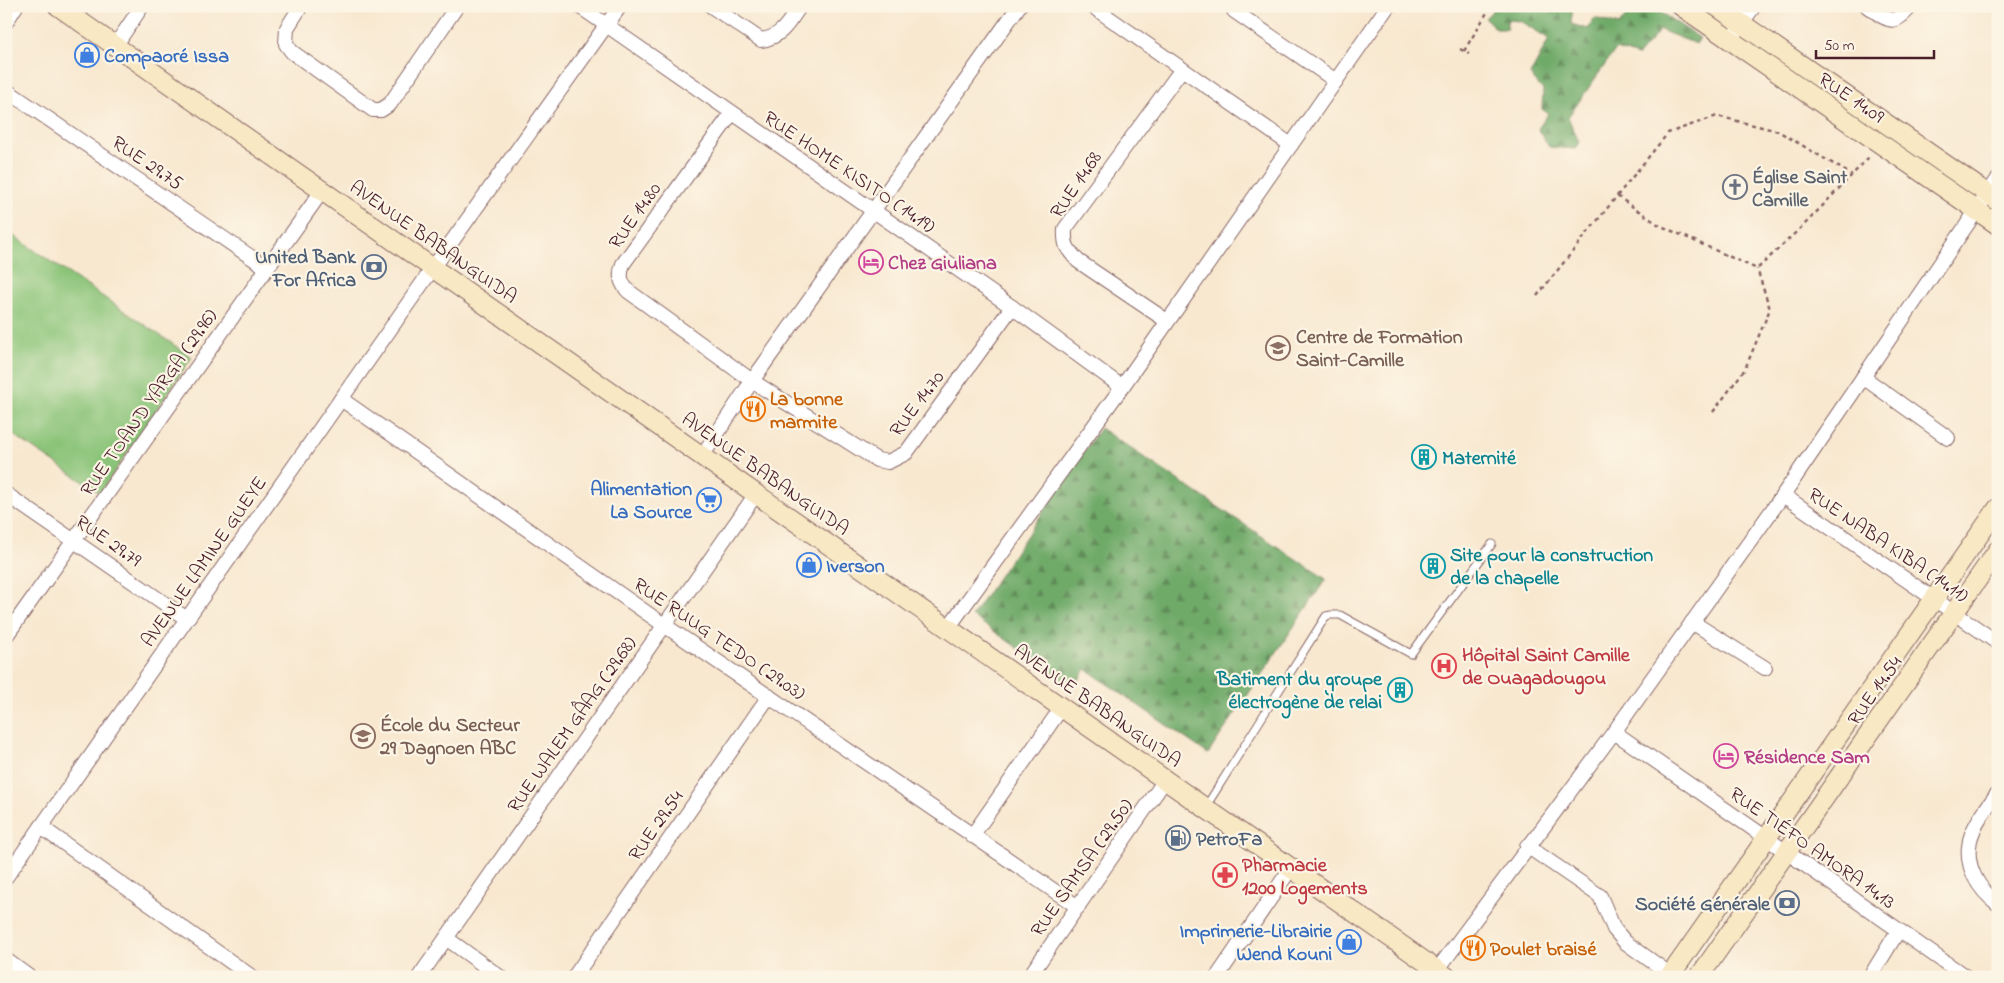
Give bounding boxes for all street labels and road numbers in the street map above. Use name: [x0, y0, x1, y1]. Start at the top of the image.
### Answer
street label: RUE 14.09: [1812, 66, 1889, 132]
street label: RUE HOME KISITO (14.19): [757, 105, 940, 242]
street label: RUE 29.75: [105, 130, 188, 199]
street label: RUE 14.68: [1044, 146, 1110, 225]
street label: AVENUE BABANGUIDA: [343, 174, 522, 312]
street label: RUE 14.80: [602, 177, 670, 256]
street label: RUE TOAND YARGA (29.96): [74, 304, 226, 503]
street label: RUE 14.70: [883, 365, 953, 444]
street label: AVENUE BABANGUIDA: [675, 406, 854, 544]
street label: AVENUE LAMINE GUEYE: [135, 471, 275, 654]
street label: RUE NABA KIBA (14.11): [1801, 481, 1974, 611]
street label: RUE 29.79: [68, 509, 147, 575]
street label: RUE RUUG TEDO (29.03): [627, 571, 811, 709]
street label: RUE WALEM GÂAG (29.68): [501, 631, 645, 820]
street label: AVENUE BABANGUIDA: [1007, 638, 1186, 776]
street label: RUE 14.54: [1841, 651, 1911, 732]
street label: RUE TIÉFO AMORA 14.13: [1723, 781, 1900, 917]
street label: RUE 29.54: [622, 785, 692, 868]
street label: RUE SAMSA (29.50): [1025, 793, 1142, 943]

